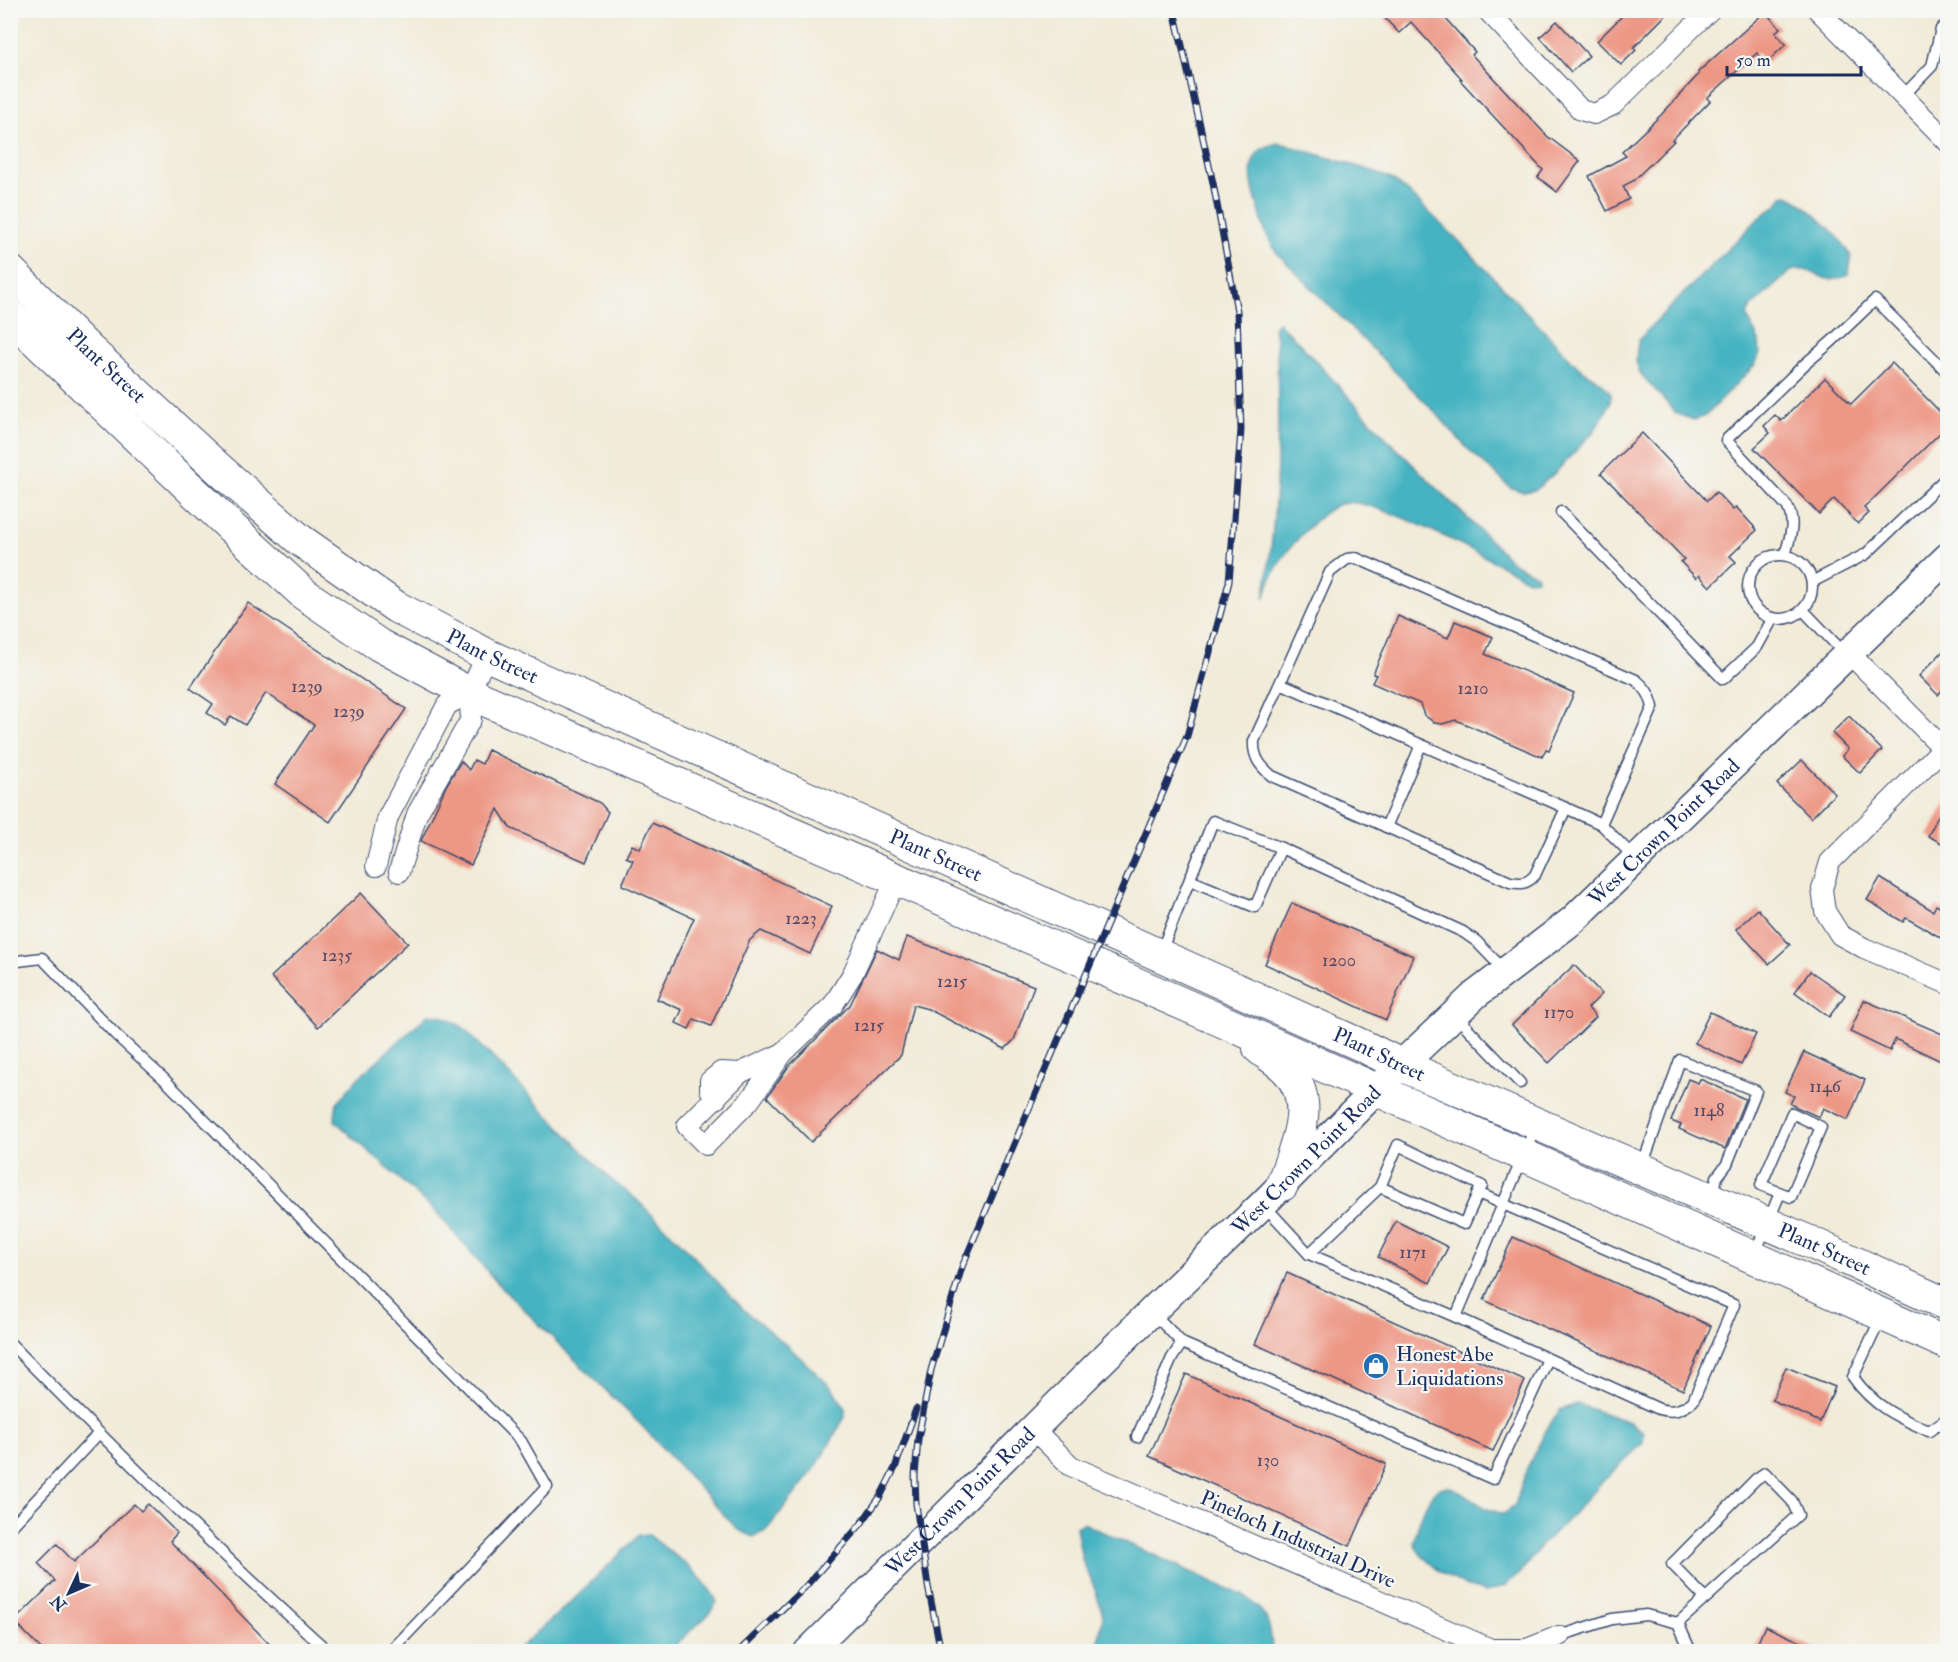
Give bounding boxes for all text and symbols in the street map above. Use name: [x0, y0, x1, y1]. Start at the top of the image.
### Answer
scale bar: [1727, 39, 1860, 77]
text: 50 m: [1736, 49, 1771, 72]
street label: Plant Street: [61, 322, 152, 410]
street label: Plant Street: [441, 623, 543, 690]
house number: 1239: [291, 675, 323, 698]
house number: 1210: [1457, 677, 1489, 700]
house number: 1239: [333, 700, 365, 723]
street label: West Crown Point Road: [1582, 752, 1746, 913]
street label: Plant Street: [885, 823, 986, 888]
house number: 1223: [785, 907, 817, 930]
house number: 1235: [322, 944, 352, 967]
house number: 1200: [1322, 949, 1356, 972]
house number: 1215: [937, 970, 967, 993]
house number: 1170: [1544, 1001, 1574, 1024]
house number: 1215: [854, 1014, 884, 1037]
street label: Plant Street: [1329, 1021, 1429, 1088]
house number: 1146: [1809, 1075, 1842, 1098]
street label: West Crown Point Road: [1225, 1079, 1388, 1242]
house number: 1148: [1694, 1099, 1725, 1122]
street label: Plant Street: [1774, 1217, 1875, 1282]
house number: 1171: [1399, 1241, 1427, 1264]
place label: Honest Abe Liquidations: [1396, 1341, 1503, 1392]
shop icon: Honest Abe Liquidations: [1361, 1351, 1391, 1381]
street label: West Crown Point Road: [879, 1421, 1042, 1583]
house number: 130: [1257, 1449, 1279, 1472]
street label: Pineloch Industrial Drive: [1196, 1484, 1400, 1595]
north arrow: [39, 1563, 99, 1623]
text: N: [46, 1590, 72, 1616]

